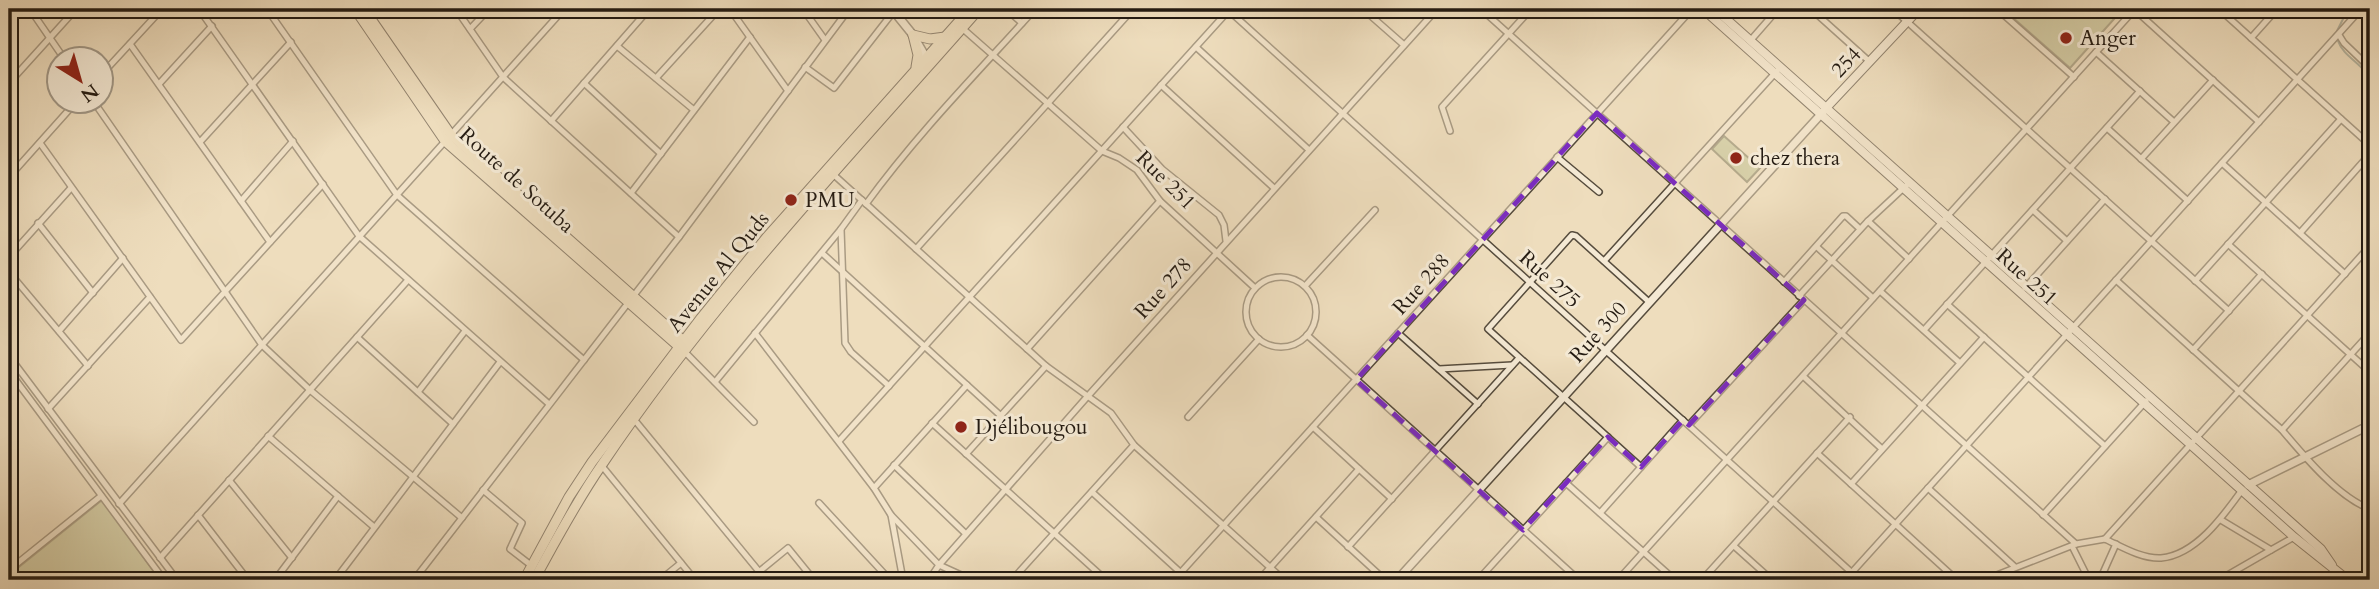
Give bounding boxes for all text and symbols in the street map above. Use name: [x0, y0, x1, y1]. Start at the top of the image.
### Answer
place label: Anger: [2080, 24, 2136, 53]
marker: Anger: [2058, 30, 2074, 46]
street label: 254: [1825, 40, 1868, 84]
north arrow: [46, 46, 116, 116]
text: N: [75, 77, 104, 108]
street label: Route de Sotuba: [453, 121, 581, 240]
street label: Rue 251: [1129, 144, 1202, 217]
place label: chez thera: [1750, 144, 1840, 173]
marker: chez thera: [1728, 150, 1744, 166]
place label: PMU: [805, 186, 854, 215]
marker: PMU: [783, 192, 799, 208]
street label: Avenue Al Quds: [661, 206, 776, 339]
street label: Rue 251: [1990, 242, 2064, 313]
street label: Rue 275: [1513, 244, 1587, 315]
street label: Rue 288: [1386, 247, 1457, 321]
street label: Rue 278: [1128, 251, 1199, 325]
street label: Rue 300: [1563, 295, 1634, 369]
place label: Djélibougou: [975, 413, 1088, 442]
marker: Djélibougou: [953, 419, 969, 435]

